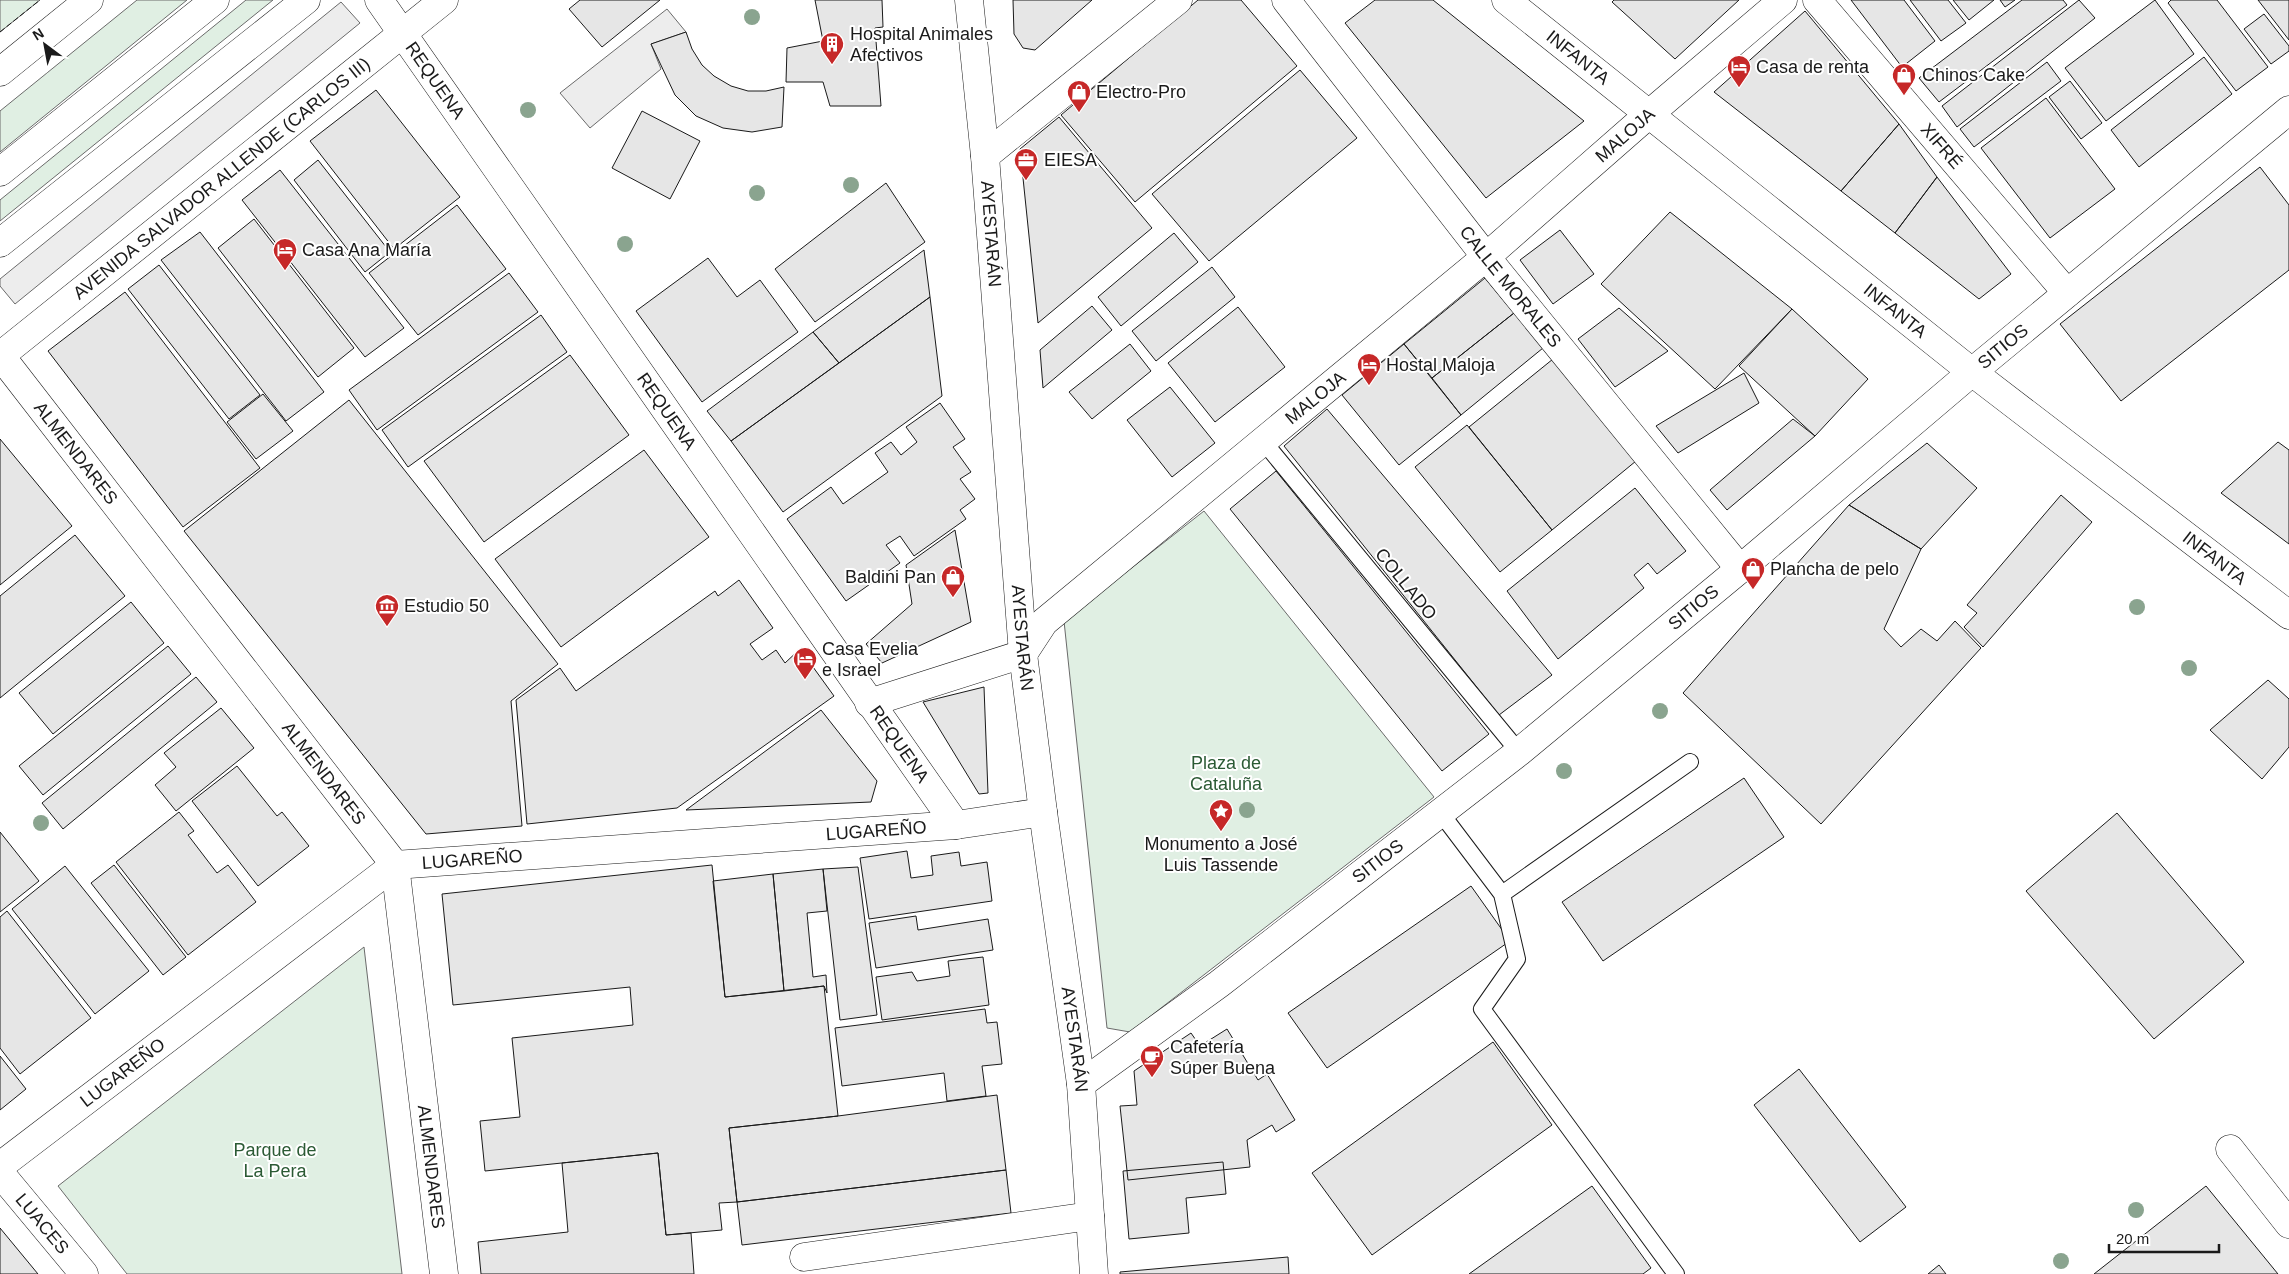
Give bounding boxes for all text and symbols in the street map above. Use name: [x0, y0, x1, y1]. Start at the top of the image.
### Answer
north arrow: [20, 20, 70, 70]
place label: Hospital Animales Afectivos: [850, 24, 993, 65]
text: N: [30, 25, 47, 43]
street label: INFANTA: [1542, 26, 1613, 89]
building icon: Hospital Animales Afectivos: [819, 31, 845, 65]
street label: REQUENA: [401, 38, 469, 123]
street label: AVENIDA SALVADOR ALLENDE (CARLOS III): [69, 53, 374, 303]
hotel icon: Casa de renta: [1726, 54, 1752, 88]
place label: Casa de renta: [1756, 57, 1870, 77]
shop icon: Chinos Cake: [1891, 62, 1917, 96]
place label: Chinos Cake: [1922, 65, 2025, 85]
shop icon: Electro-Pro: [1066, 79, 1092, 113]
place label: Electro-Pro: [1096, 82, 1186, 102]
street label: MALOJA: [1591, 104, 1659, 166]
street label: XIFRÉ: [1917, 119, 1966, 173]
office icon: EIESA: [1013, 147, 1039, 181]
place label: EIESA: [1044, 150, 1097, 170]
street label: AYESTARÁN: [977, 180, 1005, 288]
street label: CALLE MORALES: [1456, 222, 1565, 351]
hotel icon: Casa Ana María: [272, 237, 298, 271]
place label: Casa Ana María: [302, 240, 432, 260]
street label: INFANTA: [1860, 280, 1931, 342]
street label: SITIOS: [1974, 320, 2032, 373]
hotel icon: Hostal Maloja: [1356, 352, 1382, 386]
place label: Hostal Maloja: [1386, 355, 1496, 375]
street label: MALOJA: [1281, 367, 1350, 428]
street label: REQUENA: [633, 369, 700, 454]
street label: ALMENDARES: [30, 398, 122, 508]
street label: INFANTA: [2179, 527, 2250, 589]
street label: COLLADO: [1371, 544, 1441, 624]
shop icon: Plancha de pelo: [1740, 556, 1766, 590]
place label: Plancha de pelo: [1770, 559, 1899, 579]
shop icon: Baldini Pan: [940, 564, 966, 598]
place label: Baldini Pan: [845, 567, 936, 587]
street label: SITIOS: [1664, 581, 1722, 634]
street label: AYESTARÁN: [1008, 584, 1038, 692]
museum icon: Estudio 50: [374, 593, 400, 627]
place label: Estudio 50: [404, 596, 489, 616]
place label: Casa Evelia e Israel: [822, 639, 919, 680]
hotel icon: Casa Evelia e Israel: [792, 646, 818, 680]
street label: REQUENA: [866, 702, 933, 786]
street label: ALMENDARES: [278, 718, 370, 828]
park label: Plaza de Cataluña: [1190, 753, 1263, 794]
place icon: Monumento a José Luis Tassende: [1208, 798, 1234, 832]
street label: LUGAREÑO: [825, 817, 927, 844]
place label: Monumento a José Luis Tassende: [1144, 834, 1298, 875]
street label: SITIOS: [1348, 835, 1407, 887]
street label: LUGAREÑO: [421, 846, 523, 873]
street label: AYESTARÁN: [1057, 985, 1092, 1093]
street label: LUGAREÑO: [76, 1034, 169, 1111]
place label: Cafetería Súper Buena: [1170, 1037, 1276, 1078]
cafe icon: Cafetería Súper Buena: [1139, 1044, 1165, 1078]
street label: ALMENDARES: [414, 1104, 448, 1230]
park label: Parque de La Pera: [233, 1140, 317, 1181]
street label: LUACES: [11, 1190, 73, 1258]
scale bar: [2109, 1222, 2219, 1254]
text: 20 m: [2116, 1230, 2149, 1247]

